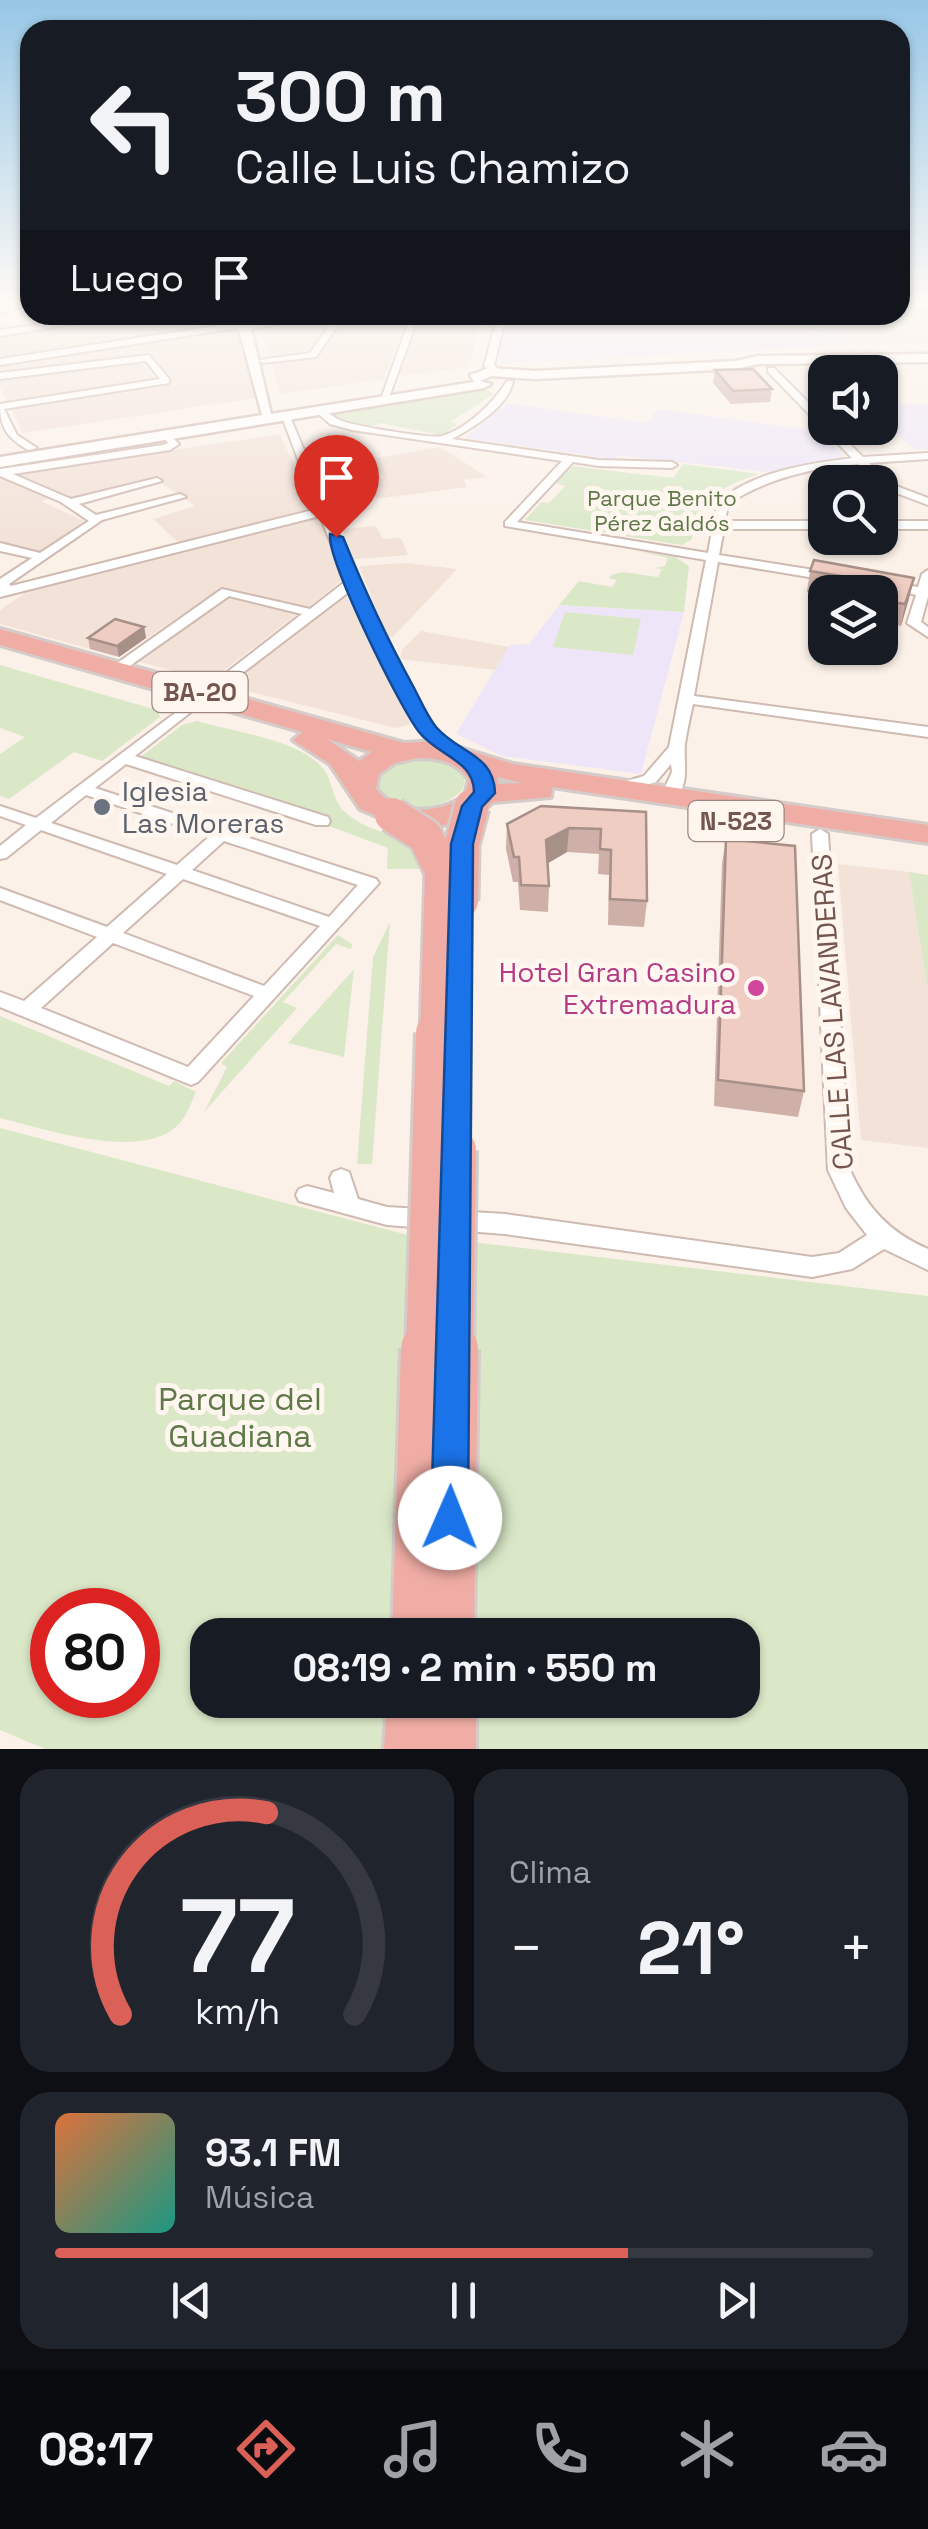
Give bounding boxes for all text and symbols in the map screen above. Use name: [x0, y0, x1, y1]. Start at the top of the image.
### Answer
text: 300 m: [235, 52, 446, 141]
icon: left: [70, 60, 200, 190]
text: Calle Luis Chamizo: [235, 139, 631, 196]
icon: arrive: [204, 250, 259, 305]
text: Luego: [70, 254, 184, 302]
map controls: [808, 355, 898, 665]
button: sound: [808, 355, 898, 445]
pin: [294, 435, 379, 538]
icon: arrive: [309, 450, 364, 505]
button: search: [808, 465, 898, 555]
park label: Parque Benito Pérez Galdós: [587, 484, 737, 537]
button: layers: [808, 575, 898, 665]
road number: BA-20: [152, 672, 248, 712]
place label: Iglesia Las Moreras: [122, 773, 284, 841]
marker: Iglesia Las Moreras: [91, 796, 113, 818]
road number: N-523: [688, 801, 784, 841]
street label: CALLE LAS LAVANDERAS: [803, 853, 861, 1171]
place label: Hotel Gran Casino Extremadura: [499, 954, 736, 1022]
marker: Hotel Gran Casino Extremadura: [745, 977, 767, 999]
park label: Parque del Guadiana: [158, 1379, 322, 1456]
position arrow: [398, 1466, 502, 1570]
speed limit sign: 80: [30, 1588, 160, 1718]
text: 08:19 · 2 min · 550 m: [292, 1644, 658, 1692]
text: Clima: [509, 1852, 591, 1892]
text: 77: [179, 1870, 295, 2002]
text: 21°: [637, 1900, 745, 1996]
text: −: [509, 1913, 543, 1983]
text: +: [839, 1913, 873, 1983]
text: km/h: [194, 1989, 280, 2034]
text: 93.1 FM: [205, 2129, 342, 2177]
text: Música: [205, 2177, 315, 2217]
icon: previous: [164, 2273, 219, 2328]
icon: pause: [436, 2273, 491, 2328]
icon: next: [709, 2273, 764, 2328]
icon: directions: [231, 2414, 301, 2484]
icon: music: [378, 2414, 448, 2484]
icon: phone: [525, 2414, 595, 2484]
icon: climate: [672, 2414, 742, 2484]
icon: car: [819, 2414, 889, 2484]
text: 08:17: [39, 2421, 153, 2478]

